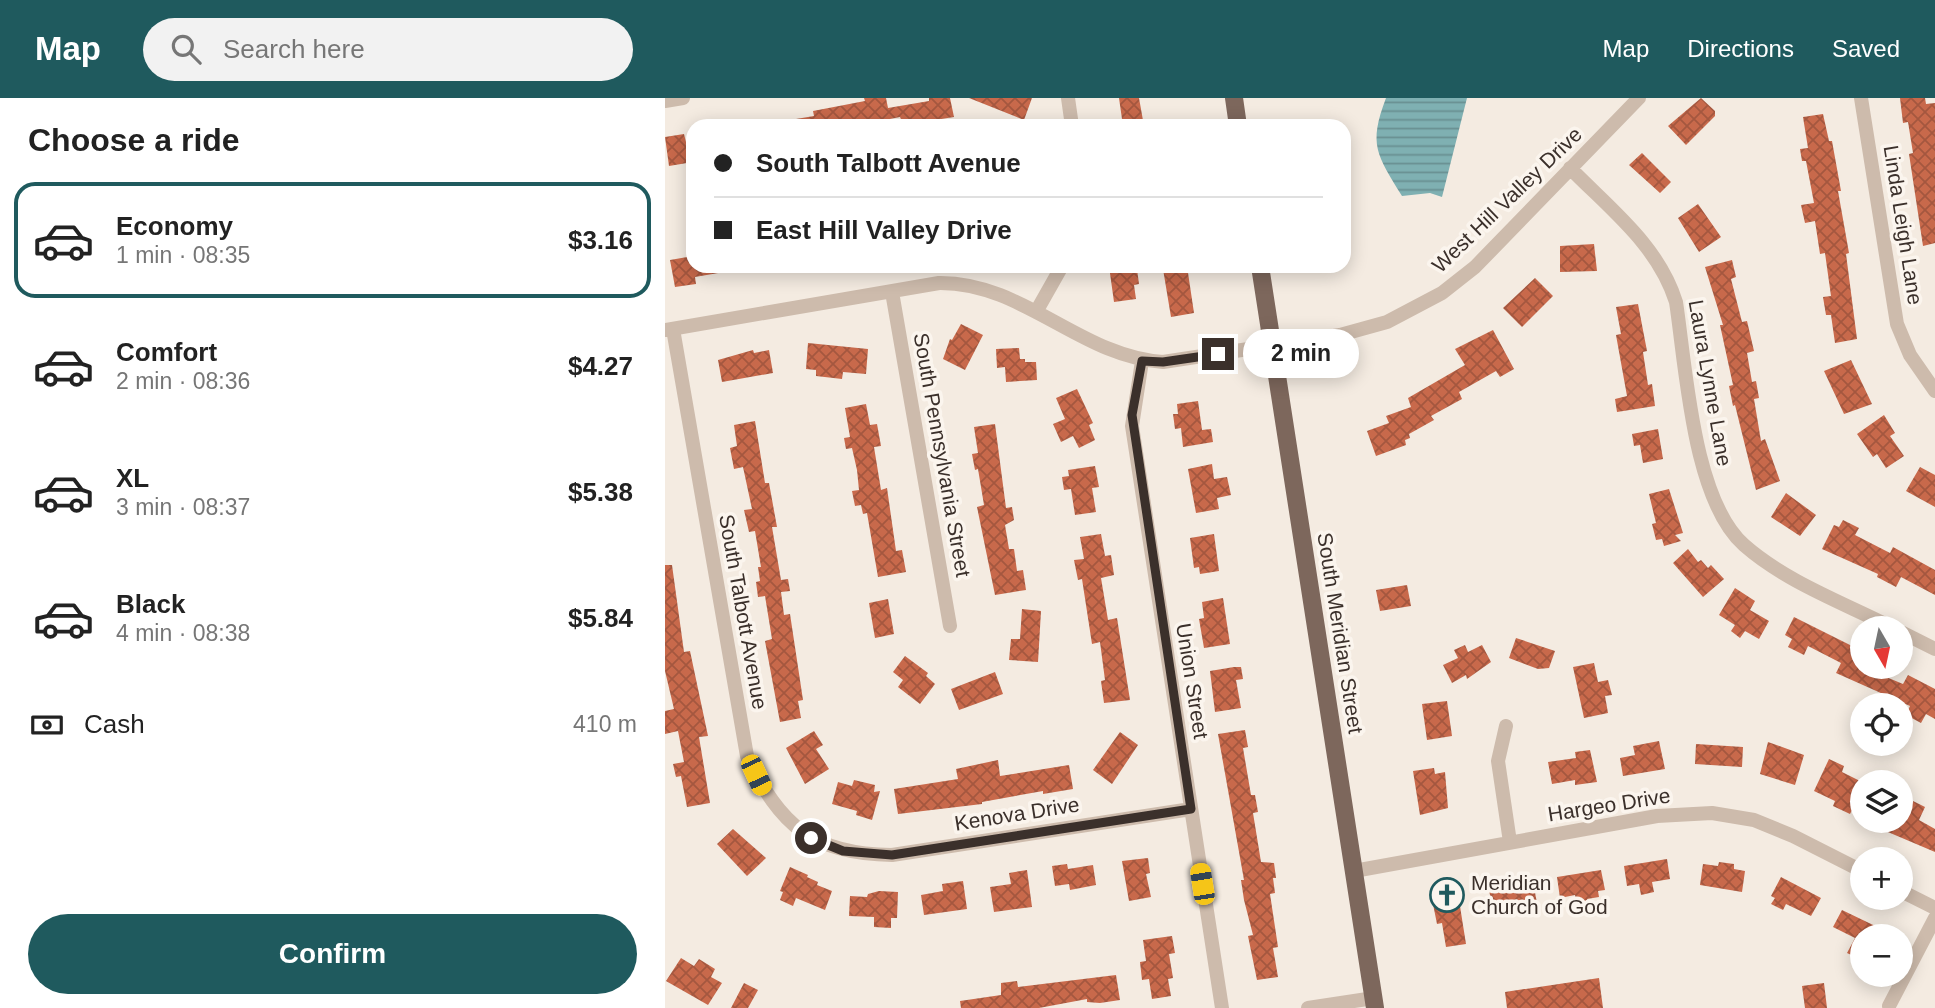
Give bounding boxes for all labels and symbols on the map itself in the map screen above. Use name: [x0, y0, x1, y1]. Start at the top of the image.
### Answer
street label: West Hill Valley Drive: [1427, 122, 1586, 277]
street label: Linda Leigh Lane: [1880, 144, 1927, 306]
street label: Laura Lynne Lane: [1685, 298, 1736, 468]
callout: 2 min: [1243, 330, 1358, 378]
street label: South Pennsylvania Street: [910, 331, 975, 579]
route end: [1202, 338, 1234, 370]
street label: South Talbott Avenue: [715, 513, 772, 711]
street label: South Meridian Street: [1313, 531, 1368, 735]
north arrow: [1850, 616, 1913, 679]
street label: Union Street: [1172, 621, 1213, 741]
car: [738, 752, 775, 798]
street label: Hargeo Drive: [1546, 783, 1672, 826]
street label: Kenova Drive: [953, 792, 1081, 835]
route start: [795, 822, 827, 854]
car: [1189, 862, 1216, 906]
place label: Meridian Church of God: [1471, 871, 1608, 918]
church icon: Meridian Church of God: [1428, 876, 1466, 914]

